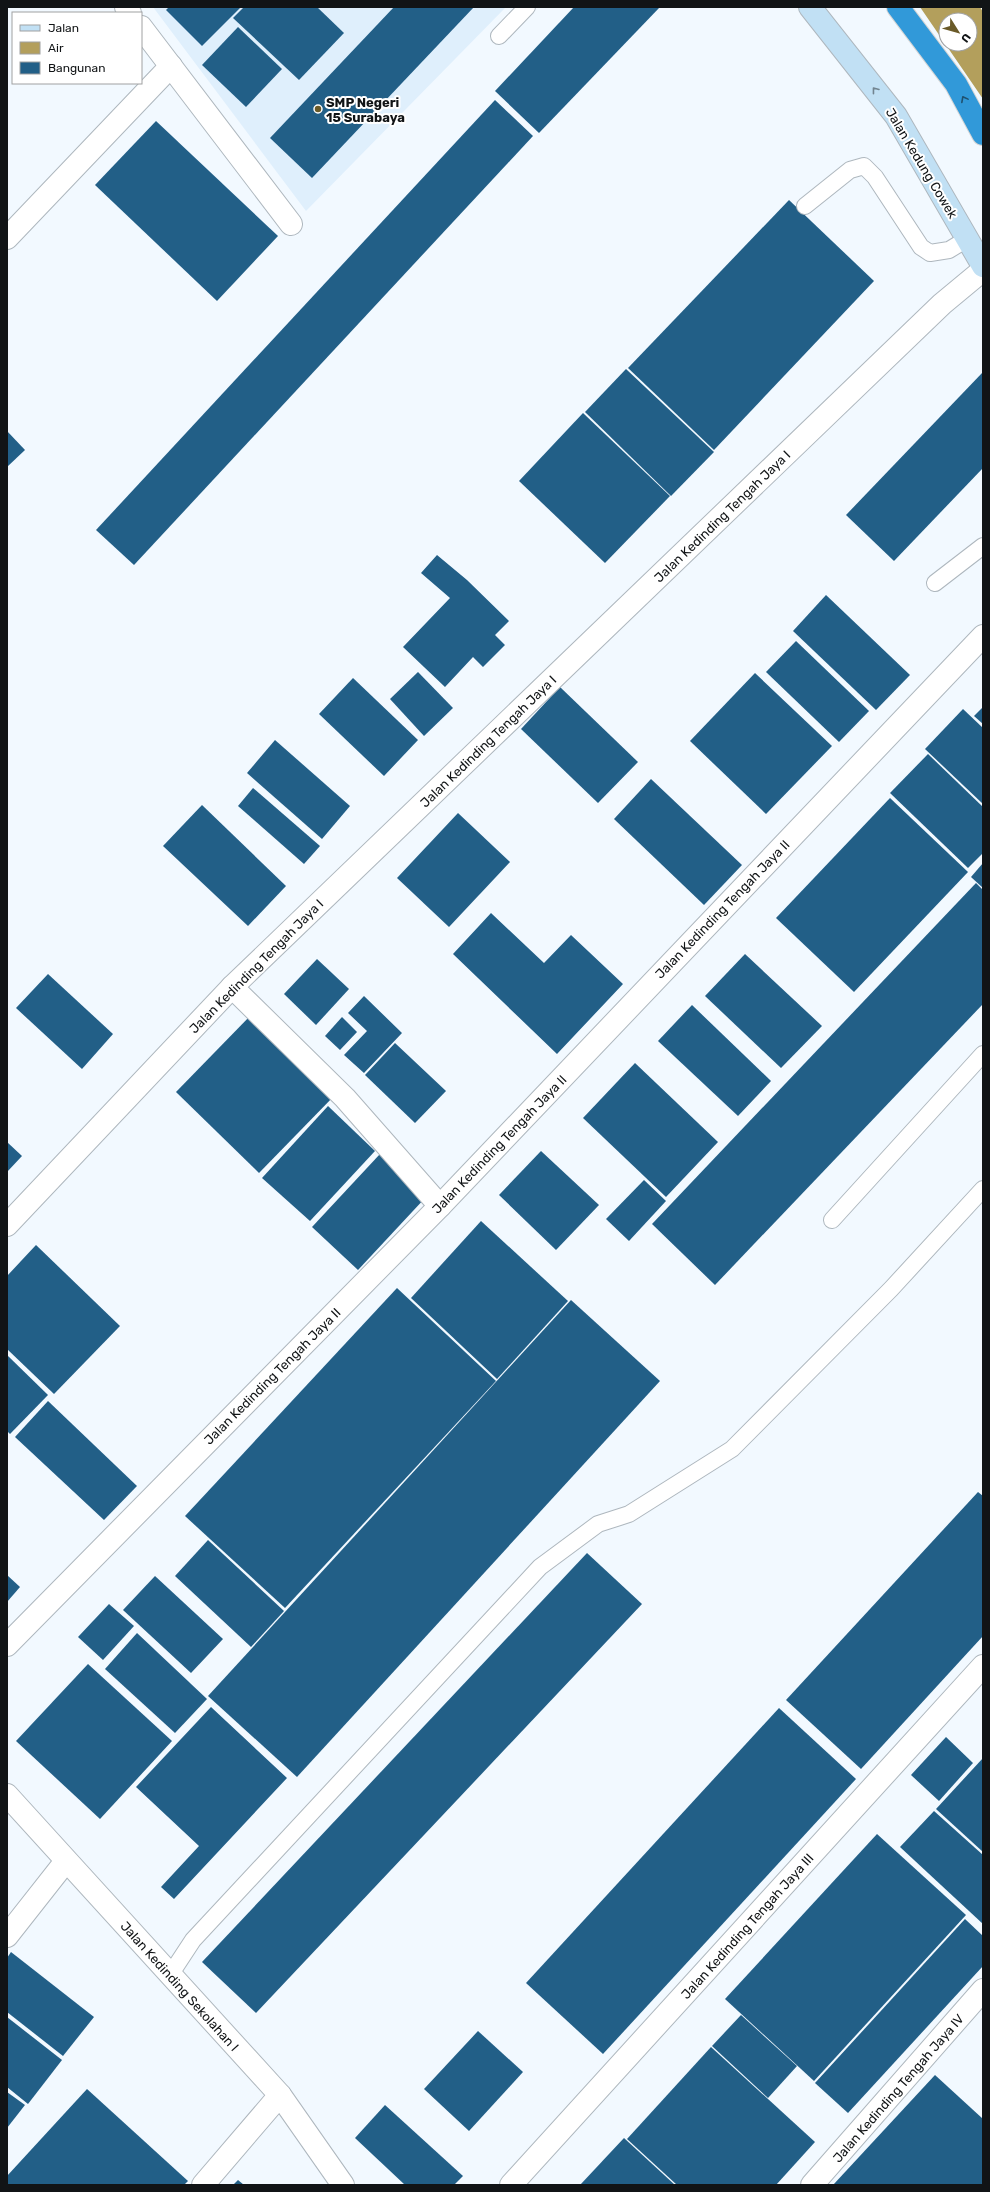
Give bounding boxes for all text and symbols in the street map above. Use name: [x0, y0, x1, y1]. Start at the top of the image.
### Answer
legend: [12, 12, 142, 84]
north arrow: [938, 12, 978, 52]
text: Jalan: [48, 21, 79, 35]
text: U: [958, 31, 973, 45]
text: Air: [48, 41, 64, 55]
text: Bangunan: [48, 61, 105, 75]
one-way arrow: [873, 87, 880, 94]
place label: SMP Negeri 15 Surabaya: [326, 95, 405, 125]
one-way arrow: [962, 96, 969, 104]
marker: SMP Negeri 15 Surabaya: [313, 104, 323, 114]
street label: Jalan Kedung Cowek: [882, 105, 961, 222]
street label: Jalan Kedinding Tengah Jaya I: [651, 447, 794, 586]
street label: Jalan Kedinding Tengah Jaya I: [417, 672, 560, 811]
street label: Jalan Kedinding Tengah Jaya II: [652, 837, 793, 982]
street label: Jalan Kedinding Tengah Jaya I: [186, 896, 327, 1037]
street label: Jalan Kedinding Tengah Jaya II: [429, 1072, 570, 1217]
street label: Jalan Kedinding Tengah Jaya II: [201, 1305, 344, 1448]
street label: Jalan Kedinding Tengah Jaya III: [678, 1851, 817, 2003]
street label: Jalan Kedinding Sekolahan I: [117, 1918, 242, 2055]
street label: Jalan Kedinding Tengah Jaya IV: [830, 2011, 968, 2166]

